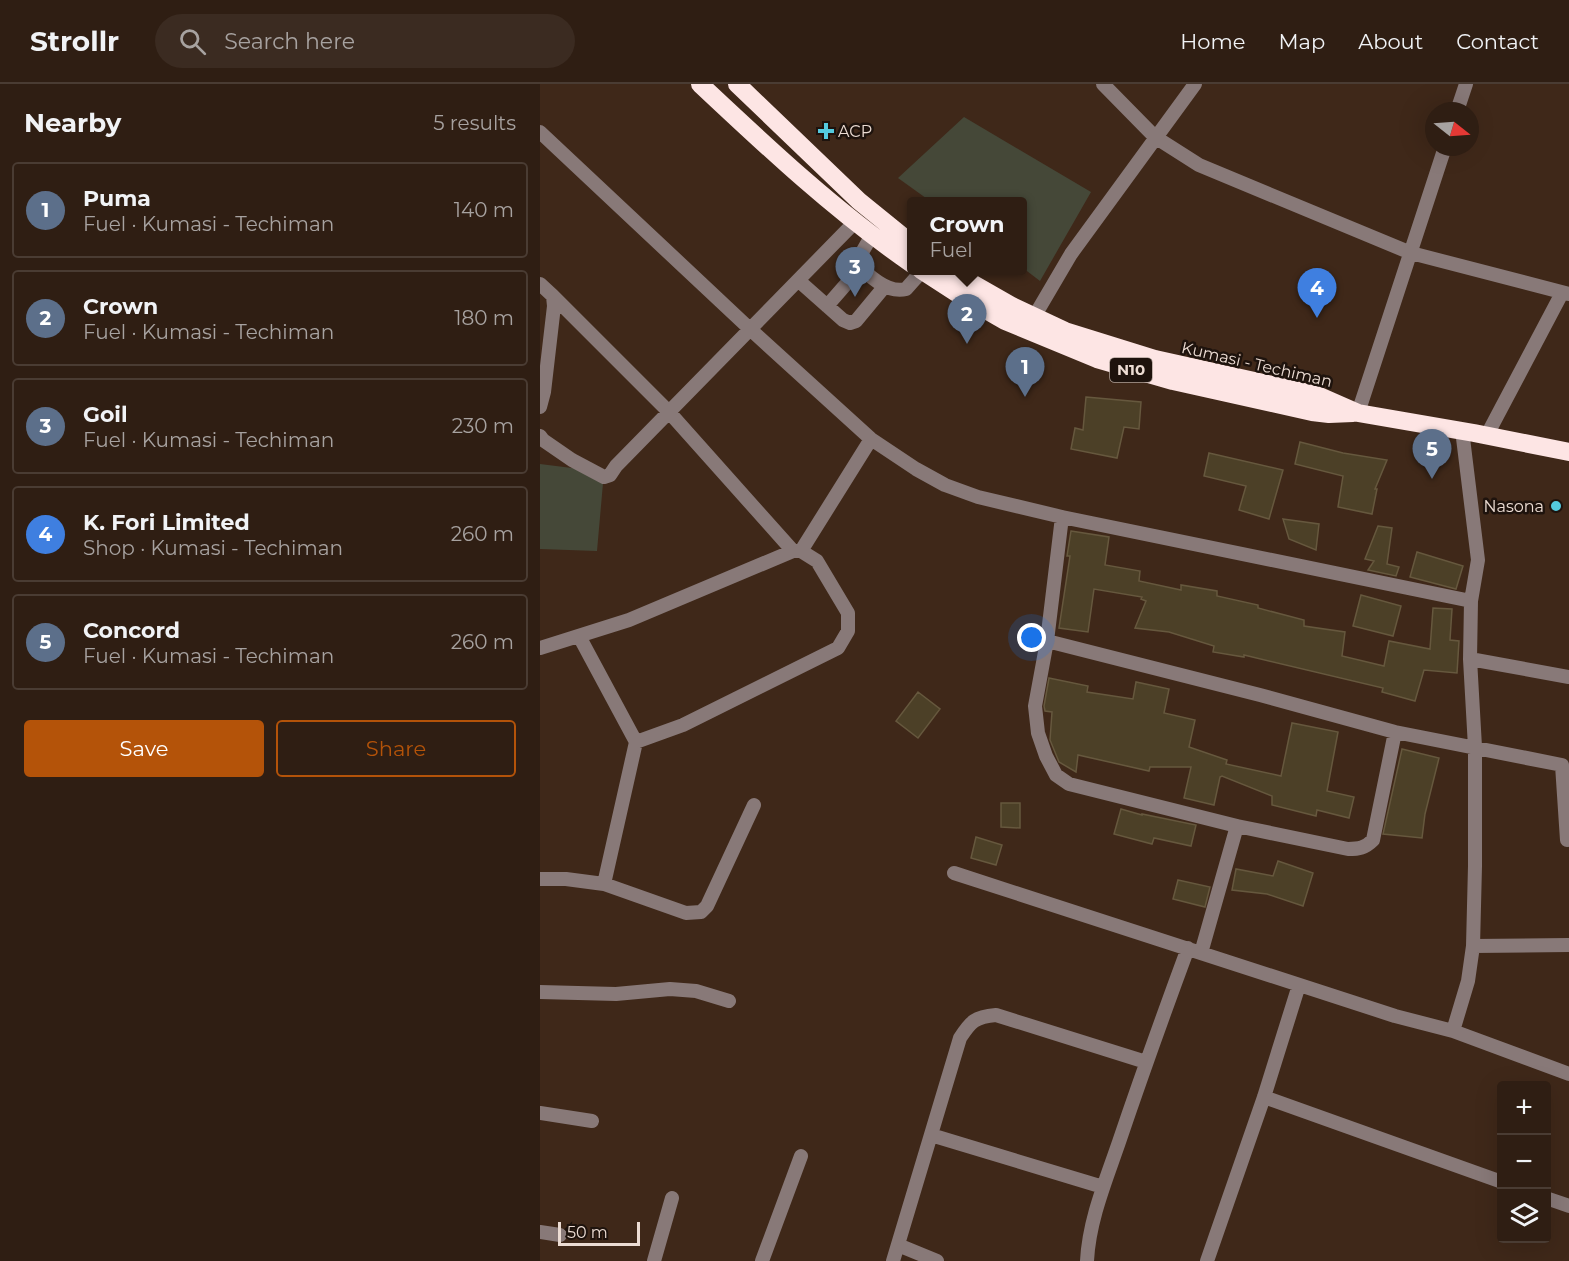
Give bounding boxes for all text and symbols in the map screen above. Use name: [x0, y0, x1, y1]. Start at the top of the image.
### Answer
search box: [155, 14, 575, 68]
text: Strollr: [30, 24, 119, 58]
icon: search: [176, 25, 209, 58]
text: Search here: [224, 28, 355, 55]
text: Home: [1180, 29, 1245, 54]
text: Map: [1278, 29, 1325, 54]
text: About: [1358, 29, 1423, 54]
text: Contact: [1456, 29, 1539, 54]
north arrow: [1425, 102, 1479, 156]
text: Nearby: [24, 107, 121, 139]
text: 5 results: [433, 111, 516, 135]
place label: ACP: [838, 122, 872, 141]
marker: ACP: [819, 124, 833, 138]
text: Puma: [83, 185, 151, 212]
popup: [907, 197, 1027, 275]
text: 1: [42, 198, 49, 222]
text: 140 m: [454, 198, 514, 222]
text: Crown: [929, 211, 1005, 238]
text: Fuel · Kumasi - Techiman: [83, 212, 334, 236]
text: Fuel: [929, 238, 973, 262]
pin: 3: [836, 248, 874, 297]
pin: 4: [1298, 268, 1336, 318]
text: Crown: [83, 293, 158, 320]
pin: 2: [948, 294, 986, 344]
text: 2: [40, 306, 51, 330]
text: 180 m: [454, 306, 514, 330]
text: Fuel · Kumasi - Techiman: [83, 320, 334, 344]
street label: Kumasi - Techiman: [1180, 338, 1334, 391]
pin: 1: [1006, 348, 1044, 397]
road number: N10: [1110, 358, 1152, 382]
text: Goil: [83, 401, 128, 428]
text: 3: [40, 414, 51, 438]
text: 230 m: [452, 414, 514, 438]
text: Fuel · Kumasi - Techiman: [83, 428, 334, 452]
pin: 5: [1412, 430, 1452, 479]
place label: Nasona: [1483, 497, 1544, 516]
marker: Nasona: [1549, 499, 1563, 513]
text: K. Fori Limited: [83, 509, 250, 536]
text: 4: [39, 522, 52, 546]
text: 260 m: [451, 522, 514, 546]
text: Shop · Kumasi - Techiman: [83, 536, 343, 560]
text: Concord: [83, 617, 180, 644]
your location: [1017, 623, 1046, 652]
text: 5: [40, 630, 51, 654]
text: 260 m: [451, 630, 514, 654]
text: Fuel · Kumasi - Techiman: [83, 644, 334, 668]
button: Save: [24, 720, 264, 777]
button: Share: [276, 720, 516, 777]
map controls: [1497, 1081, 1551, 1243]
button: +: [1497, 1081, 1551, 1135]
button: −: [1497, 1135, 1551, 1189]
button: layers: [1497, 1189, 1551, 1243]
scale bar: [558, 1219, 640, 1246]
text: 50 m: [567, 1223, 608, 1242]

